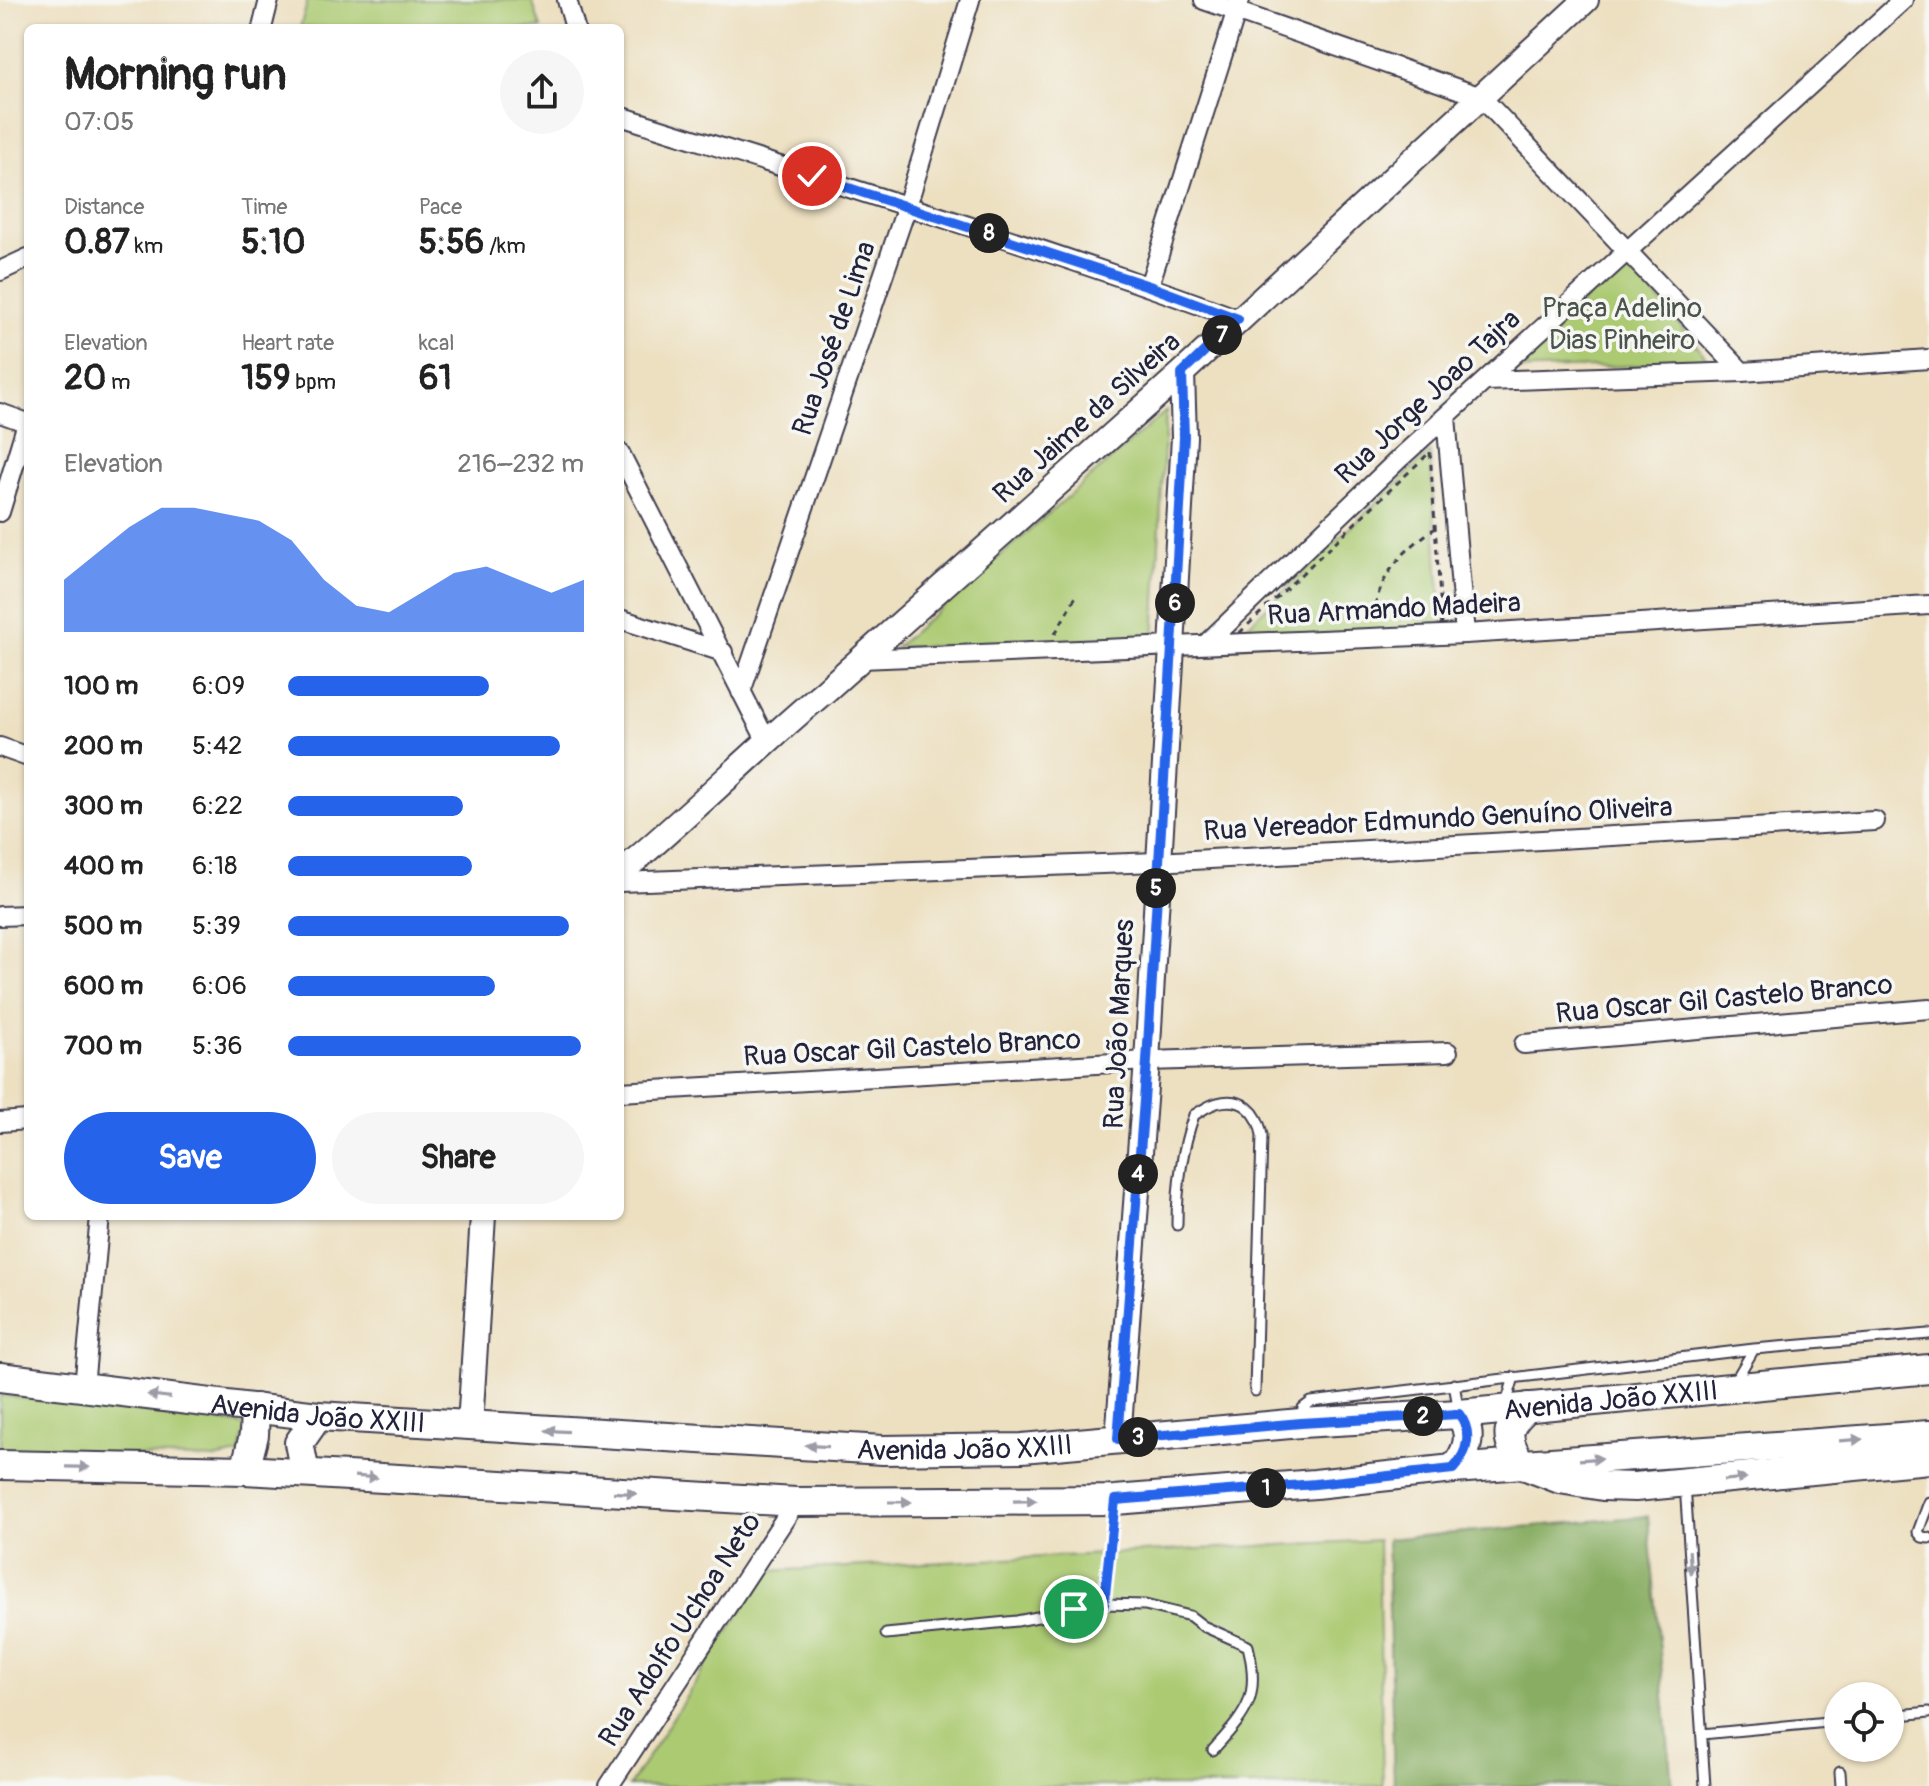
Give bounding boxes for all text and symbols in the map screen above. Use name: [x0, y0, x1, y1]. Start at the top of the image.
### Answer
text: Morning run: [64, 48, 287, 103]
button: share: [500, 50, 584, 134]
text: 07:05: [64, 106, 134, 138]
pin: [778, 142, 846, 210]
icon: check: [790, 154, 834, 198]
text: Distance: [64, 193, 144, 221]
text: Time: [241, 193, 287, 221]
text: Pace: [419, 193, 462, 221]
pin: 8: [969, 213, 1009, 253]
text: 8: [983, 219, 995, 247]
text: 0.87: [64, 221, 130, 264]
text: 5:10: [241, 221, 305, 264]
text: 5:56: [419, 221, 484, 264]
text: km: [130, 232, 163, 260]
text: /km: [484, 232, 526, 260]
street label: Rua José de Lima: [785, 237, 884, 440]
park label: Praça Adelino Dias Pinheiro: [1542, 291, 1702, 358]
street label: Rua Jorge Joao Tajra: [1328, 302, 1528, 492]
pin: 7: [1202, 315, 1242, 355]
text: 7: [1216, 321, 1228, 349]
street label: Rua Jaime da Silveira: [986, 325, 1188, 511]
text: Elevation: [64, 329, 148, 357]
text: Heart rate: [241, 329, 334, 357]
text: kcal: [419, 329, 454, 357]
text: 20: [64, 357, 106, 400]
text: 159: [241, 357, 291, 400]
text: 61: [419, 357, 452, 400]
text: m: [106, 368, 131, 396]
text: bpm: [291, 368, 336, 396]
text: Elevation: [64, 448, 163, 480]
text: 216–232 m: [457, 448, 584, 480]
pin: 6: [1155, 583, 1195, 623]
street label: Rua Armando Madeira: [1266, 585, 1522, 634]
text: 6: [1169, 589, 1181, 617]
text: 100 m: [64, 670, 138, 702]
text: 6:09: [192, 670, 245, 702]
text: 200 m: [64, 730, 143, 762]
text: 5:42: [192, 730, 243, 762]
text: 300 m: [64, 790, 143, 822]
text: 6:22: [192, 790, 243, 822]
street label: Rua Vereador Edmundo Genuíno Oliveira: [1203, 790, 1673, 849]
text: 400 m: [64, 850, 143, 882]
text: 6:18: [192, 850, 237, 882]
pin: 5: [1136, 868, 1176, 908]
text: 5: [1150, 874, 1162, 902]
text: 500 m: [64, 910, 142, 942]
text: 5:39: [192, 910, 241, 942]
street label: Rua João Marques: [1097, 918, 1142, 1130]
street label: Rua Oscar Gil Castelo Branco: [1554, 967, 1894, 1032]
text: 600 m: [64, 970, 143, 1002]
text: 6:06: [192, 970, 247, 1002]
street label: Rua Oscar Gil Castelo Branco: [742, 1022, 1082, 1075]
text: 700 m: [64, 1030, 142, 1062]
text: 5:36: [192, 1030, 243, 1062]
button: Save: [64, 1112, 316, 1204]
button: Share: [332, 1112, 584, 1204]
pin: 4: [1118, 1154, 1158, 1194]
text: 4: [1132, 1160, 1144, 1188]
street label: Avenida João XXIII: [1502, 1373, 1720, 1429]
street label: Avenida João XXIII: [208, 1387, 426, 1441]
one-way arrow: [146, 1389, 171, 1402]
pin: 2: [1403, 1396, 1443, 1436]
text: 2: [1417, 1402, 1429, 1430]
pin: 3: [1118, 1417, 1158, 1457]
text: 3: [1132, 1423, 1144, 1451]
one-way arrow: [544, 1424, 569, 1437]
street label: Avenida João XXIII: [856, 1428, 1074, 1469]
one-way arrow: [1839, 1433, 1864, 1446]
one-way arrow: [804, 1440, 829, 1453]
one-way arrow: [1579, 1452, 1604, 1465]
one-way arrow: [66, 1460, 91, 1473]
pin: 1: [1246, 1468, 1286, 1508]
one-way arrow: [354, 1471, 379, 1484]
one-way arrow: [1723, 1472, 1748, 1485]
text: 1: [1262, 1474, 1270, 1502]
one-way arrow: [613, 1487, 638, 1500]
one-way arrow: [1013, 1495, 1038, 1508]
one-way arrow: [888, 1496, 913, 1508]
street label: Rua Adolfo Uchoa Neto: [591, 1506, 769, 1754]
one-way arrow: [1684, 1550, 1697, 1575]
pin: [1040, 1575, 1108, 1643]
icon: arrive: [1052, 1587, 1096, 1631]
map controls: [1824, 1682, 1904, 1762]
button: locate: [1824, 1682, 1904, 1762]

